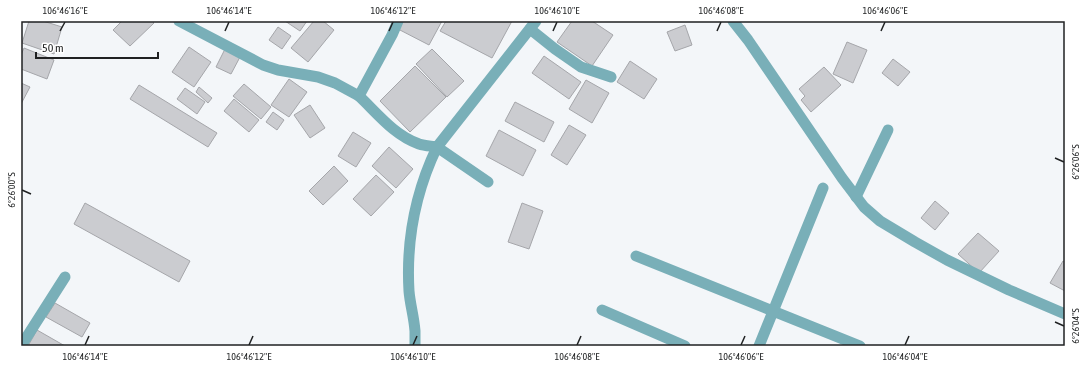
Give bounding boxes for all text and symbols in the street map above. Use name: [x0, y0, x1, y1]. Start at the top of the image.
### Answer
text: 106°46'16"E: [43, 5, 88, 16]
text: 106°46'14"E: [207, 5, 252, 16]
text: 106°46'12"E: [371, 5, 416, 16]
text: 106°46'10"E: [535, 5, 580, 16]
text: 106°46'08"E: [699, 5, 744, 16]
text: 106°46'06"E: [863, 5, 908, 16]
scale bar: [36, 34, 158, 60]
text: 50 m: [42, 41, 64, 55]
text: 6°26'06"S: [1070, 144, 1081, 180]
text: 6°26'00"S: [6, 172, 17, 208]
text: 6°26'04"S: [1070, 308, 1081, 344]
text: 106°46'14"E: [63, 351, 108, 362]
text: 106°46'12"E: [227, 351, 272, 362]
text: 106°46'10"E: [391, 351, 436, 362]
text: 106°46'08"E: [555, 351, 600, 362]
text: 106°46'06"E: [719, 351, 764, 362]
text: 106°46'04"E: [883, 351, 928, 362]

